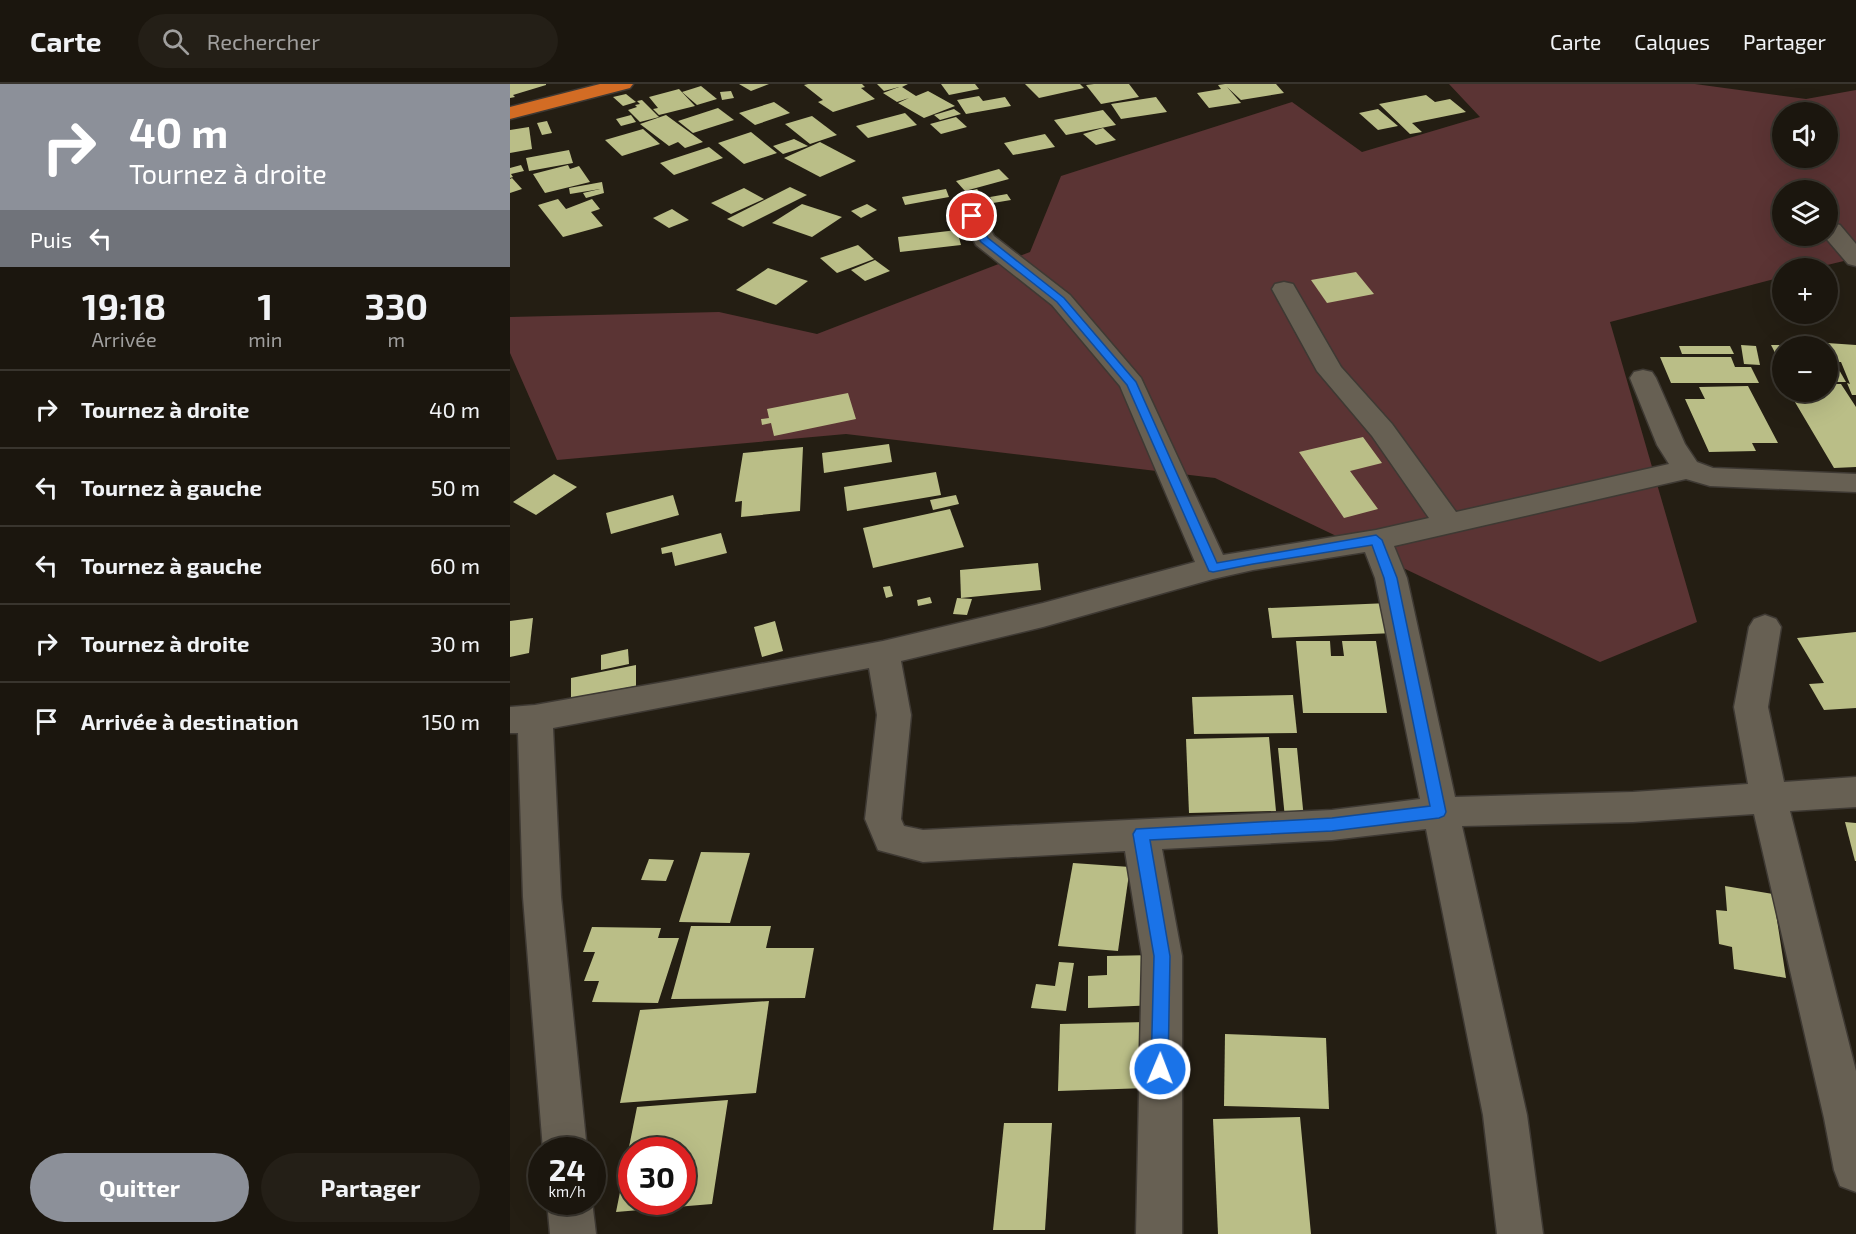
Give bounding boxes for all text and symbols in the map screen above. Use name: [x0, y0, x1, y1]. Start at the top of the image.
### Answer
search box: [138, 14, 558, 68]
text: Carte: [30, 24, 102, 58]
icon: search: [159, 25, 192, 58]
text: Rechercher: [207, 28, 320, 54]
text: Carte: [1550, 29, 1601, 54]
text: Calques: [1634, 29, 1710, 54]
text: Partager: [1743, 29, 1826, 54]
map controls: [1772, 102, 1838, 402]
button: sound: [1772, 102, 1838, 168]
text: 40 m: [129, 106, 228, 156]
icon: right: [30, 108, 108, 186]
text: Tournez à droite: [129, 157, 327, 189]
button: layers: [1772, 180, 1838, 246]
pin: [946, 190, 997, 241]
icon: arrive: [955, 199, 988, 232]
icon: left: [84, 222, 117, 255]
text: Puis: [30, 226, 72, 252]
button: +: [1772, 258, 1838, 324]
text: 19:18: [82, 284, 166, 327]
text: 1: [257, 284, 273, 327]
text: 330: [364, 284, 428, 327]
text: Arrivée: [91, 327, 157, 351]
text: min: [248, 327, 282, 351]
text: m: [387, 327, 405, 351]
button: −: [1772, 336, 1838, 402]
icon: right: [30, 393, 63, 426]
text: Tournez à droite: [81, 396, 250, 422]
text: 40 m: [429, 396, 480, 422]
icon: left: [30, 471, 63, 504]
text: Tournez à gauche: [81, 474, 262, 500]
text: 50 m: [431, 474, 480, 500]
icon: left: [30, 549, 63, 582]
text: Tournez à gauche: [81, 552, 262, 578]
text: 60 m: [430, 552, 480, 578]
icon: right: [30, 627, 63, 660]
text: Tournez à droite: [81, 630, 250, 656]
text: 30 m: [430, 630, 480, 656]
icon: arrive: [30, 705, 63, 738]
text: Arrivée à destination: [81, 708, 299, 734]
text: 150 m: [422, 708, 480, 734]
position arrow: [1128, 1037, 1192, 1101]
speed limit sign: 30: [618, 1137, 696, 1215]
text: 24: [549, 1151, 585, 1187]
button: Quitter: [30, 1153, 249, 1222]
button: Partager: [261, 1153, 480, 1222]
text: km/h: [548, 1182, 586, 1200]

